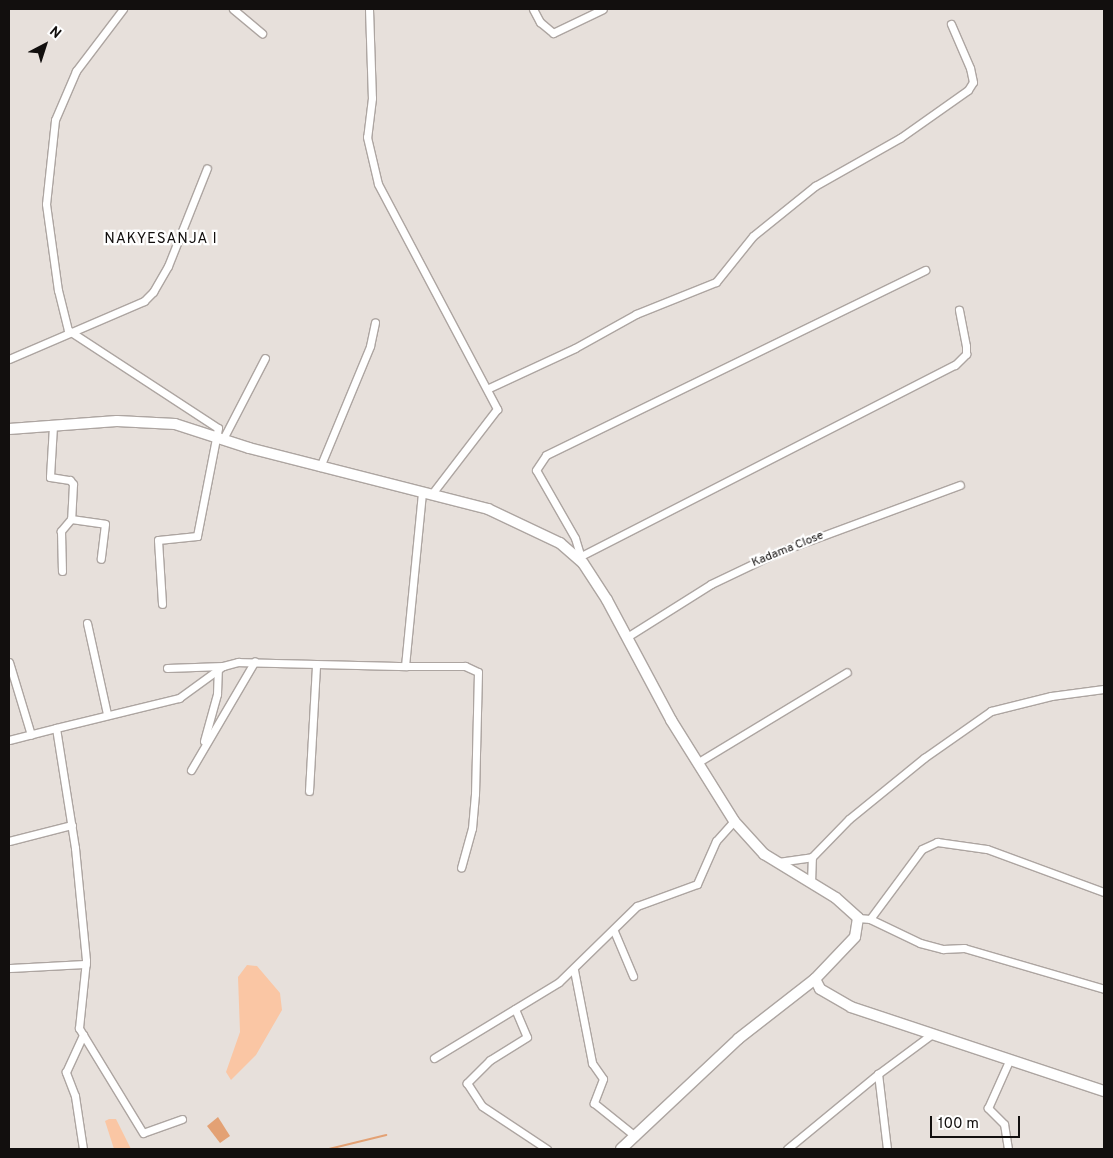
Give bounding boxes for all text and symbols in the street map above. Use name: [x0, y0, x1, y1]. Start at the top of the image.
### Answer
north arrow: [20, 20, 70, 70]
text: N: [46, 23, 64, 43]
district label: NAKYESANJA I: [103, 231, 219, 249]
street label: Kadama Close: [750, 529, 826, 571]
scale bar: [933, 1106, 1023, 1138]
text: 100 m: [938, 1115, 979, 1134]

